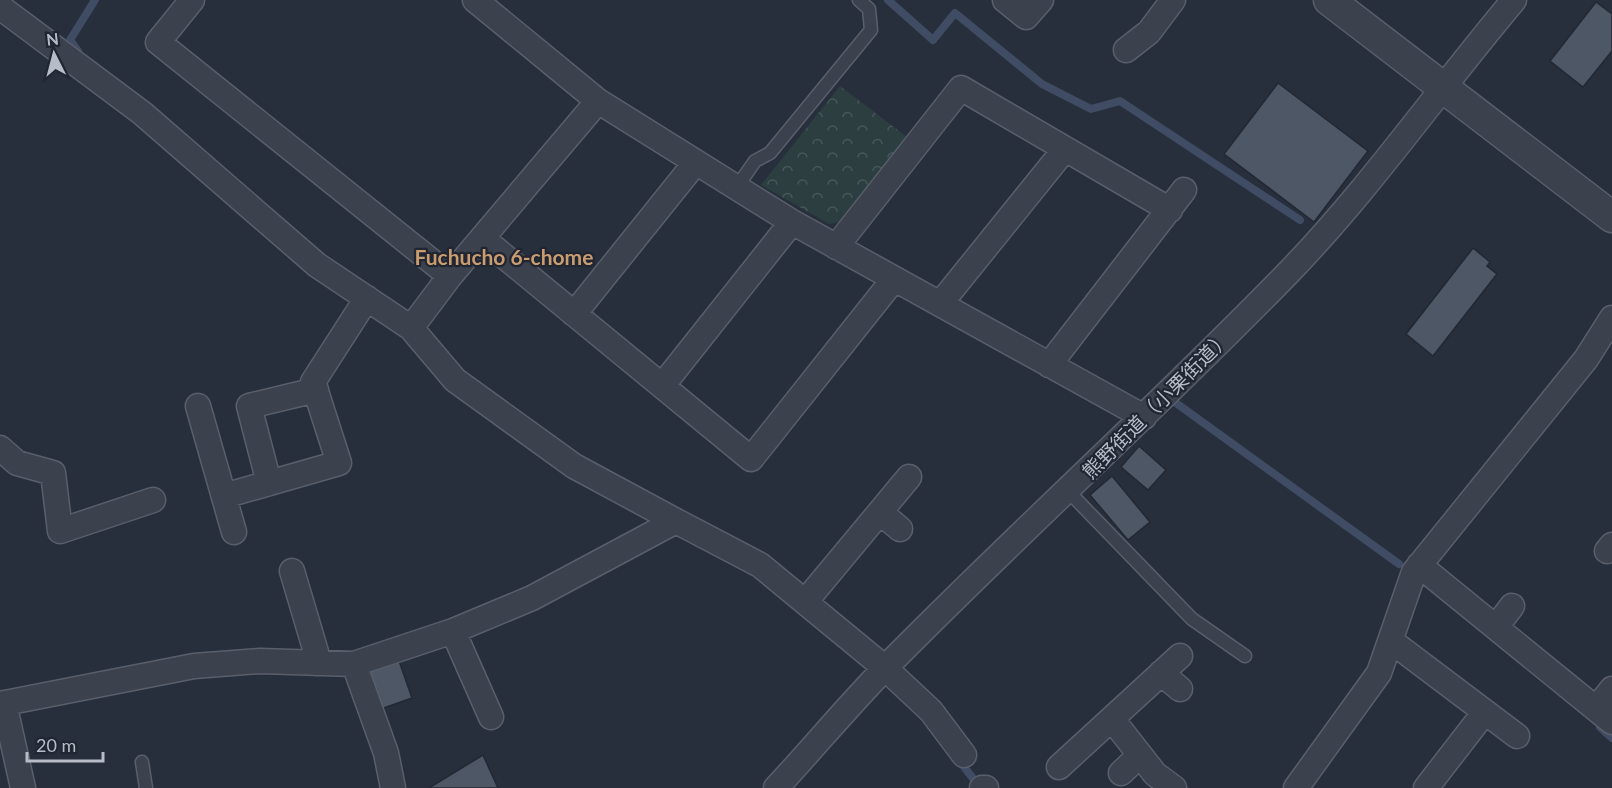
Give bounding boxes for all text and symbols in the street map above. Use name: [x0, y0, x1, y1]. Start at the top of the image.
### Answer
north arrow: [24, 24, 84, 84]
text: N: [45, 28, 60, 49]
district label: Fuchucho 6-chome: [415, 244, 593, 269]
street label: 熊野街道（小栗街道）: [1077, 325, 1235, 483]
scale bar: [27, 725, 104, 763]
text: 20 m: [36, 734, 76, 756]

